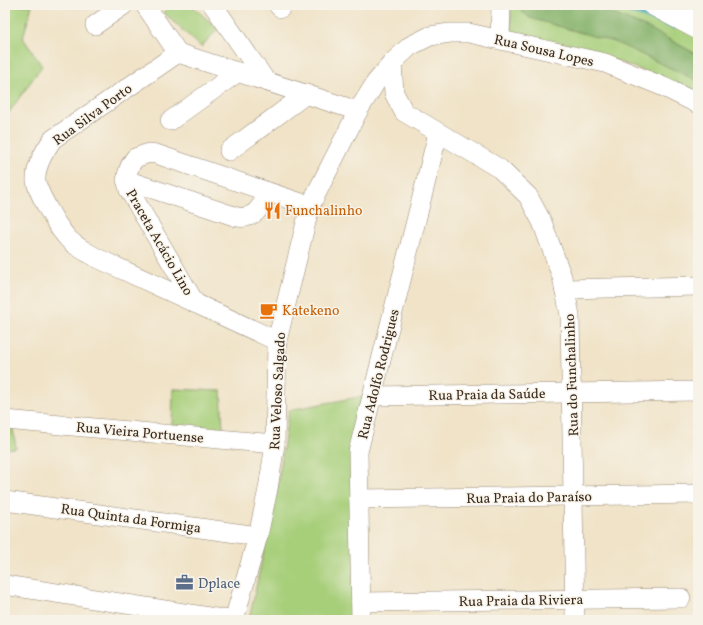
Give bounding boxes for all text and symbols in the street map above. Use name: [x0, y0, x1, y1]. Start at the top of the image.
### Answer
street label: Rua Sousa Lopes: [492, 31, 596, 72]
street label: Rua Silva Porto: [49, 80, 136, 151]
street label: Praceta Acácio Lino: [120, 186, 197, 299]
restaurant icon: Funchalinho: [262, 200, 282, 220]
place label: Funchalinho: [285, 202, 362, 221]
cafe icon: Katekeno: [259, 300, 279, 320]
place label: Katekeno: [282, 302, 340, 321]
street label: Rua Adolfo Rodrigues: [354, 307, 405, 442]
street label: Rua do Funchalinho: [561, 313, 584, 437]
street label: Rua Veloso Salgado: [266, 332, 291, 450]
street label: Rua Praia da Saúde: [428, 385, 546, 406]
street label: Rua Vieira Portuense: [75, 418, 205, 449]
street label: Rua Praia do Paraíso: [466, 488, 592, 509]
street label: Rua Quinta da Formiga: [59, 500, 202, 539]
office icon: Dplace: [175, 573, 195, 593]
place label: Dplace: [198, 575, 241, 594]
street label: Rua Praia da Riviera: [458, 591, 584, 612]

